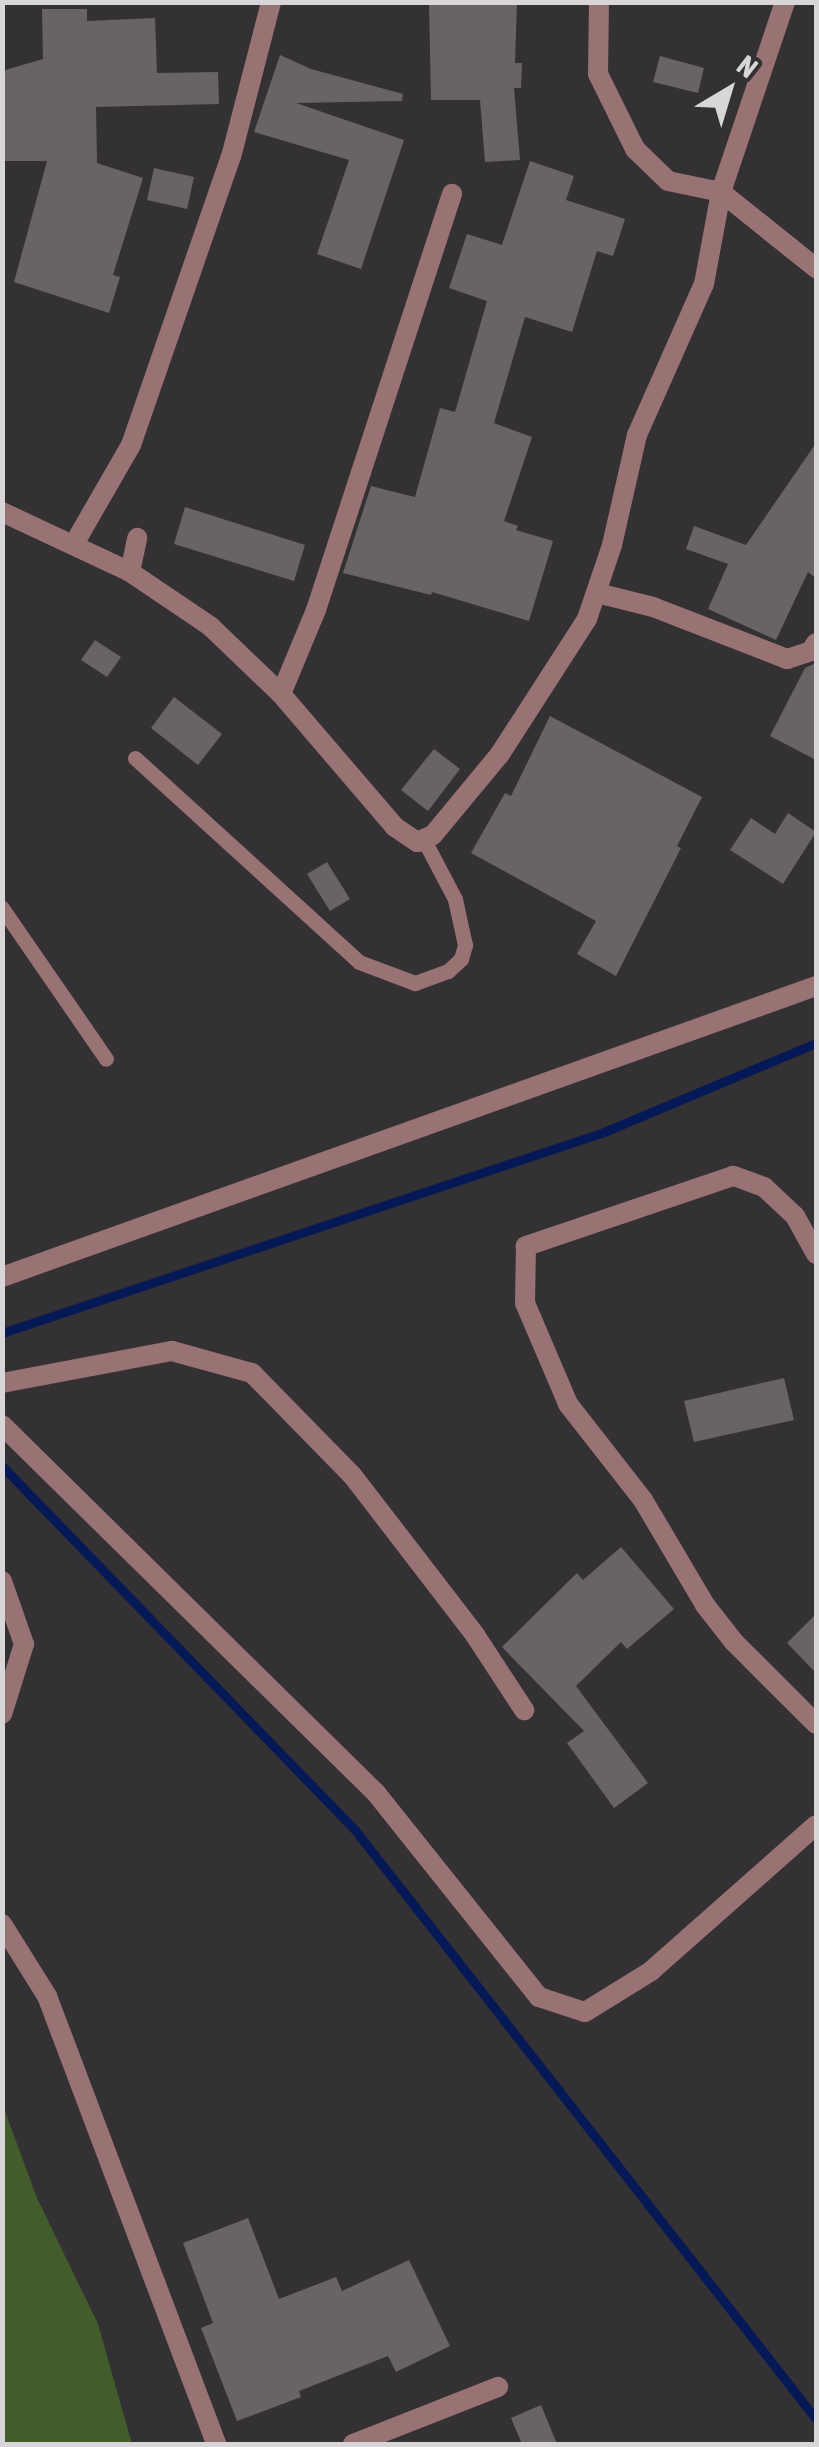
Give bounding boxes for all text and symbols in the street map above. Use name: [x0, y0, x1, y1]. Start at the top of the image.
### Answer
north arrow: [679, 40, 779, 140]
text: N: [731, 49, 764, 84]

